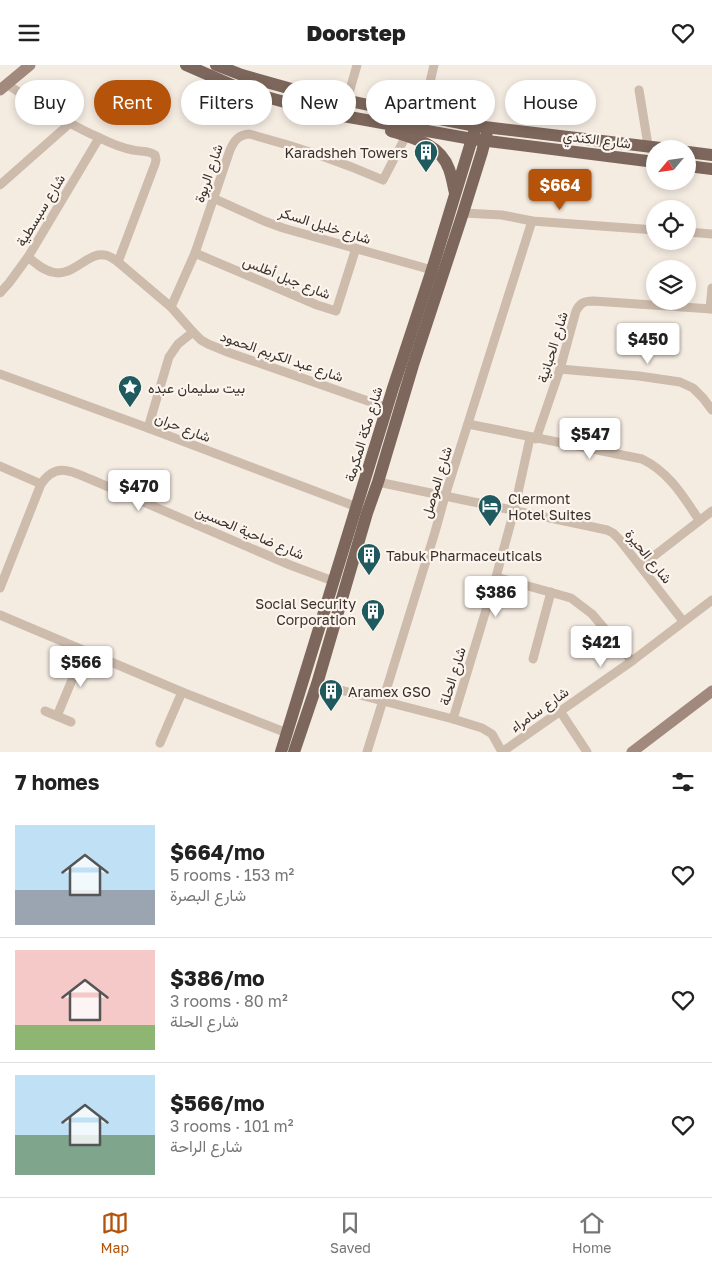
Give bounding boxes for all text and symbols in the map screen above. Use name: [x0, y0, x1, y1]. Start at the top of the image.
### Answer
icon: menu: [15, 19, 43, 47]
text: Doorstep: [306, 19, 406, 46]
icon: heart: [669, 19, 697, 47]
chip: Buy: [15, 80, 84, 125]
chip: Rent: [94, 80, 171, 125]
chip: Filters: [181, 80, 272, 125]
chip: New: [282, 80, 356, 125]
chip: Apartment: [366, 80, 495, 125]
chip: House: [505, 80, 596, 125]
street label: شارع الكندي: [562, 126, 632, 156]
building icon: Karadsheh Towers: [413, 139, 439, 173]
north arrow: [646, 140, 696, 190]
map controls: [646, 140, 696, 310]
street label: شارع الربوة: [190, 141, 229, 206]
place label: Karadsheh Towers: [285, 144, 408, 161]
pin: $664: [530, 169, 590, 211]
street label: شارع سبسطية: [12, 171, 71, 251]
text: $664: [539, 175, 581, 195]
button: locate: [646, 200, 696, 250]
street label: شارع خليل السكر: [275, 203, 373, 250]
street label: شارع جبل أطلس: [240, 252, 333, 305]
button: layers: [646, 260, 696, 310]
street label: شارع الحبانية: [533, 309, 574, 385]
pin: $450: [618, 323, 678, 365]
street label: شارع عبد الكريم الحمود: [217, 327, 346, 388]
text: $450: [628, 329, 668, 349]
place icon: بيت سليمان عبده: [117, 374, 143, 408]
place label: بيت سليمان عبده: [148, 379, 245, 397]
street label: شارع مكة المكرمة: [340, 384, 388, 484]
street label: شارع حران: [152, 409, 213, 448]
pin: $547: [560, 417, 620, 460]
text: $547: [570, 424, 610, 444]
street label: شارع الموصل: [417, 444, 458, 521]
pin: $470: [109, 469, 169, 512]
text: $470: [119, 476, 159, 496]
place label: Clermont Hotel Suites: [508, 490, 591, 523]
hotel icon: Clermont Hotel Suites: [477, 493, 503, 527]
street label: شارع ضاحية الحسين: [192, 501, 307, 565]
street label: شارع الحيرة: [620, 525, 676, 588]
building icon: Tabuk Pharmaceuticals: [356, 542, 382, 576]
place label: Tabuk Pharmaceuticals: [386, 547, 542, 564]
pin: $386: [466, 575, 526, 618]
text: $386: [476, 582, 516, 602]
place label: Social Security Corporation: [255, 595, 356, 628]
building icon: Social Security Corporation: [360, 598, 386, 632]
pin: $421: [571, 625, 631, 668]
text: $421: [582, 632, 620, 652]
pin: $566: [51, 645, 111, 688]
street label: شارع الحلة: [435, 645, 472, 708]
text: $566: [61, 652, 101, 672]
building icon: Aramex GSO: [318, 678, 344, 712]
place label: Aramex GSO: [348, 683, 431, 700]
street label: شارع سامراء: [507, 683, 573, 738]
icon: filters: [669, 768, 697, 796]
text: 7 homes: [15, 769, 100, 795]
text: $664/mo: [170, 839, 265, 865]
icon: home: [55, 845, 115, 905]
icon: heart: [669, 861, 697, 889]
text: 5 rooms · 153 m²: [170, 865, 294, 885]
text: شارع البصرة: [170, 885, 246, 905]
text: $386/mo: [170, 965, 265, 991]
icon: home: [55, 970, 115, 1030]
icon: heart: [669, 986, 697, 1014]
text: 3 rooms · 80 m²: [170, 991, 288, 1011]
text: شارع الحلة: [170, 1011, 239, 1031]
text: $566/mo: [170, 1090, 265, 1116]
icon: home: [55, 1095, 115, 1155]
icon: heart: [669, 1111, 697, 1139]
text: 3 rooms · 101 m²: [170, 1116, 293, 1136]
text: شارع الراحة: [170, 1136, 242, 1156]
tab: Map: [100, 1209, 129, 1256]
tab: Saved: [330, 1209, 371, 1256]
tab: Home: [572, 1209, 611, 1256]

